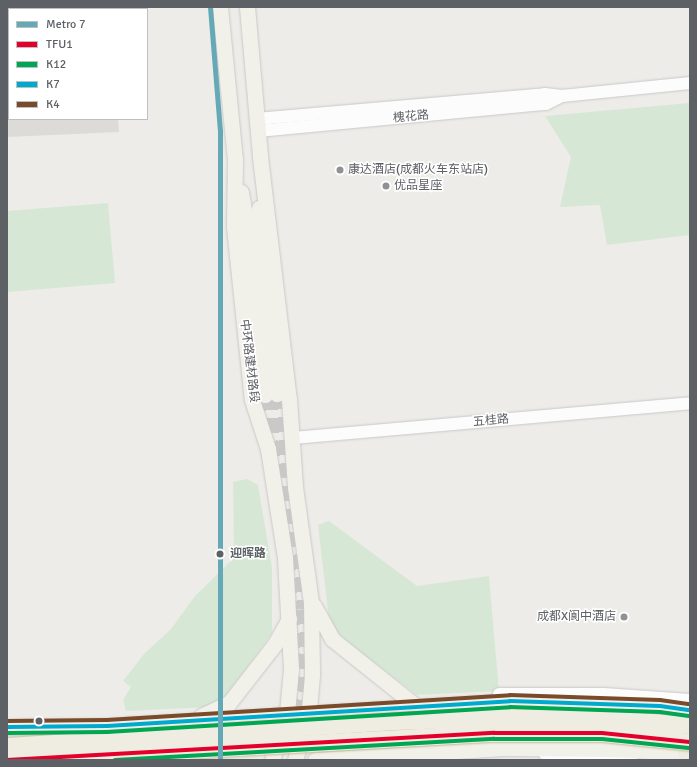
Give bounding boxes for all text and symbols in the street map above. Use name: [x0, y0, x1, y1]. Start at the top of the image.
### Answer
legend: [8, 8, 148, 120]
text: Metro 7: [46, 17, 85, 32]
text: TFU1: [46, 37, 73, 52]
text: K12: [46, 57, 66, 72]
text: K7: [46, 77, 60, 92]
text: K4: [46, 97, 60, 112]
street label: 槐花路: [392, 108, 430, 126]
place label: 康达酒店(成都火车东站店): [348, 163, 488, 177]
marker: 康达酒店(成都火车东站店): [335, 165, 345, 175]
place label: 优品星座: [394, 179, 442, 193]
marker: 优品星座: [381, 181, 391, 191]
street label: 中环路建材路段: [237, 318, 261, 404]
street label: 五桂路: [472, 412, 510, 430]
marker: 迎晖路: [213, 547, 227, 561]
place label: 迎晖路: [230, 547, 266, 561]
place label: 成都X阆中酒店: [537, 610, 616, 624]
marker: 成都X阆中酒店: [619, 612, 629, 622]
unlabelled marker: [34, 716, 44, 726]

